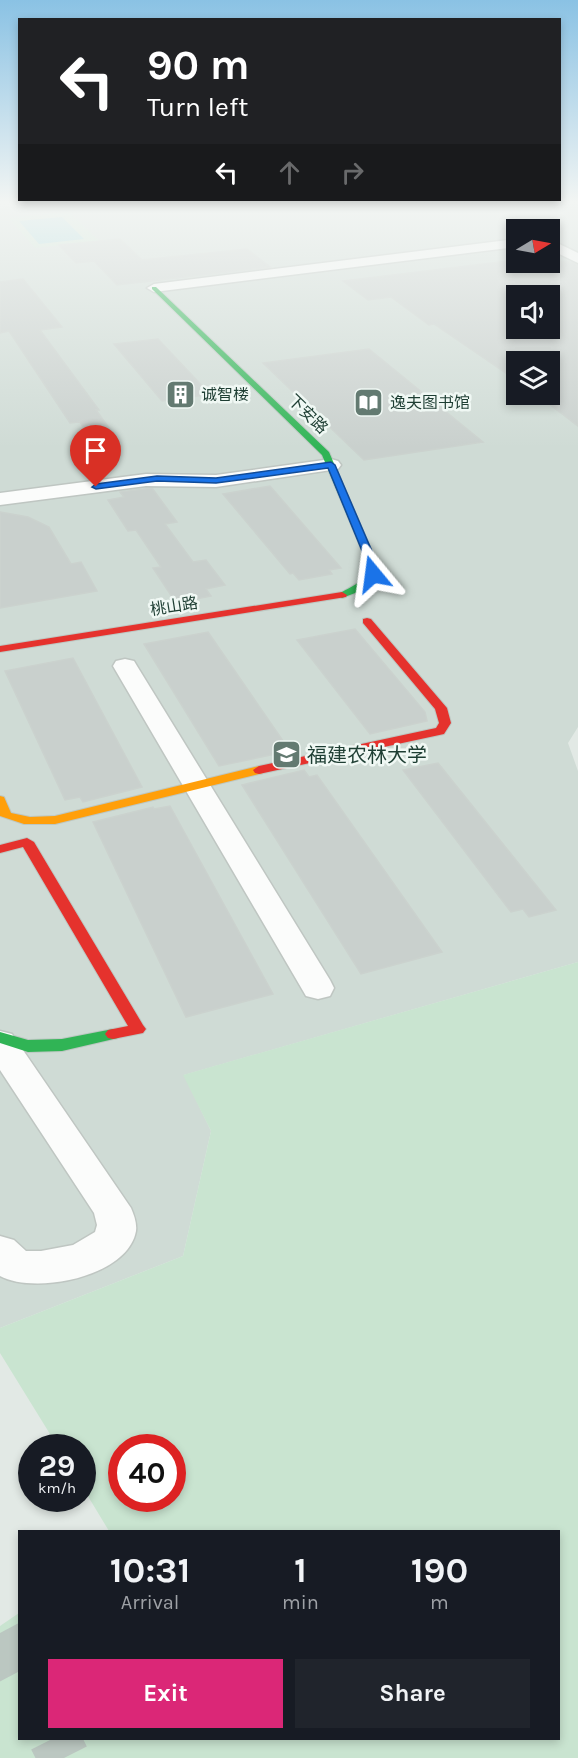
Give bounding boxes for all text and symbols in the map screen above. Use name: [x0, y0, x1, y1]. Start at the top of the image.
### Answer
text: 90 m: [147, 40, 250, 90]
icon: left: [48, 42, 126, 120]
text: Turn left: [147, 91, 248, 123]
icon: left: [210, 156, 243, 189]
icon: ahead: [273, 156, 306, 189]
icon: right: [336, 156, 369, 189]
north arrow: [506, 219, 560, 273]
map controls: [506, 219, 560, 405]
button: sound: [506, 285, 560, 339]
button: layers: [506, 351, 560, 405]
building icon: 诚智楼: [164, 378, 196, 410]
place label: 诚智楼: [201, 385, 249, 404]
library icon: 逸夫图书馆: [353, 386, 385, 418]
street label: 下安路: [284, 390, 332, 438]
place label: 逸夫图书馆: [390, 393, 470, 412]
pin: [70, 425, 121, 487]
icon: arrive: [79, 434, 112, 467]
position arrow: [341, 542, 405, 606]
street label: 桃山路: [149, 593, 199, 619]
school or university icon: 福建农林大学: [270, 739, 302, 771]
place label: 福建农林大学: [307, 744, 427, 767]
speed limit sign: 40: [108, 1434, 186, 1512]
text: 29: [39, 1448, 75, 1484]
text: km/h: [38, 1479, 76, 1497]
text: 10:31: [110, 1549, 190, 1591]
text: 1: [294, 1549, 307, 1591]
text: 190: [411, 1549, 468, 1591]
text: Arrival: [121, 1591, 179, 1614]
text: min: [282, 1591, 319, 1614]
text: m: [430, 1591, 449, 1614]
button: Exit: [48, 1659, 283, 1728]
button: Share: [295, 1659, 530, 1728]

